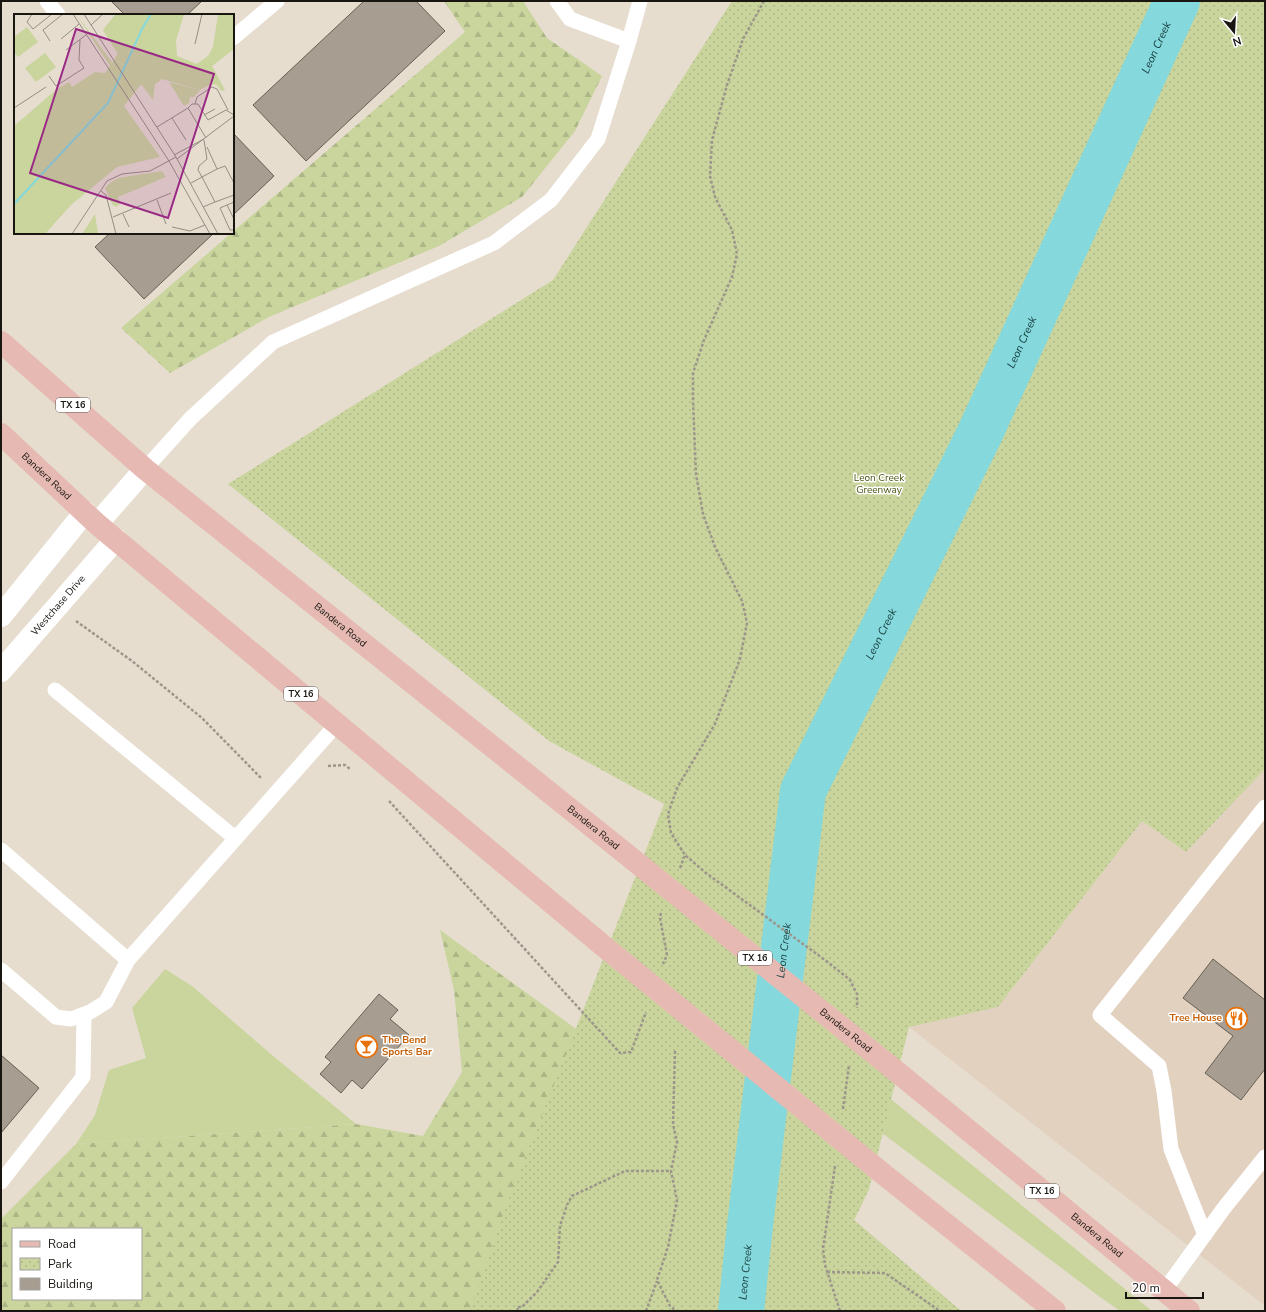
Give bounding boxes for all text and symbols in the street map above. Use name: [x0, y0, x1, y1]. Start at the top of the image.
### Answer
north arrow: [1214, 12, 1254, 52]
inset map: [14, 14, 234, 234]
water label: Leon Creek: [1138, 18, 1174, 76]
text: N: [1231, 33, 1243, 49]
water label: Leon Creek: [1003, 313, 1040, 370]
road number: TX 16: [56, 398, 90, 412]
street label: Bandera Road: [18, 450, 74, 503]
park label: Leon Creek Greenway: [854, 471, 905, 497]
street label: Westchase Drive: [28, 572, 88, 639]
street label: Bandera Road: [311, 600, 370, 651]
water label: Leon Creek: [862, 605, 900, 662]
road number: TX 16: [284, 687, 318, 701]
street label: Bandera Road: [564, 802, 622, 853]
water label: Leon Creek: [773, 922, 794, 979]
road number: TX 16: [738, 951, 772, 965]
street label: Bandera Road: [817, 1005, 875, 1056]
restaurant icon: Tree House: [1224, 1005, 1250, 1031]
place label: Tree House: [1170, 1011, 1223, 1025]
bar icon: The Bend Sports Bar: [354, 1033, 380, 1059]
place label: The Bend Sports Bar: [382, 1033, 432, 1059]
road number: TX 16: [1025, 1184, 1059, 1198]
street label: Bandera Road: [1068, 1210, 1126, 1261]
legend: [12, 1228, 142, 1300]
text: Road: [48, 1236, 76, 1252]
water label: Leon Creek: [735, 1243, 755, 1301]
text: Park: [48, 1256, 73, 1272]
scale bar: [1126, 1274, 1203, 1300]
text: Building: [48, 1276, 93, 1292]
text: 20 m: [1132, 1280, 1160, 1296]

